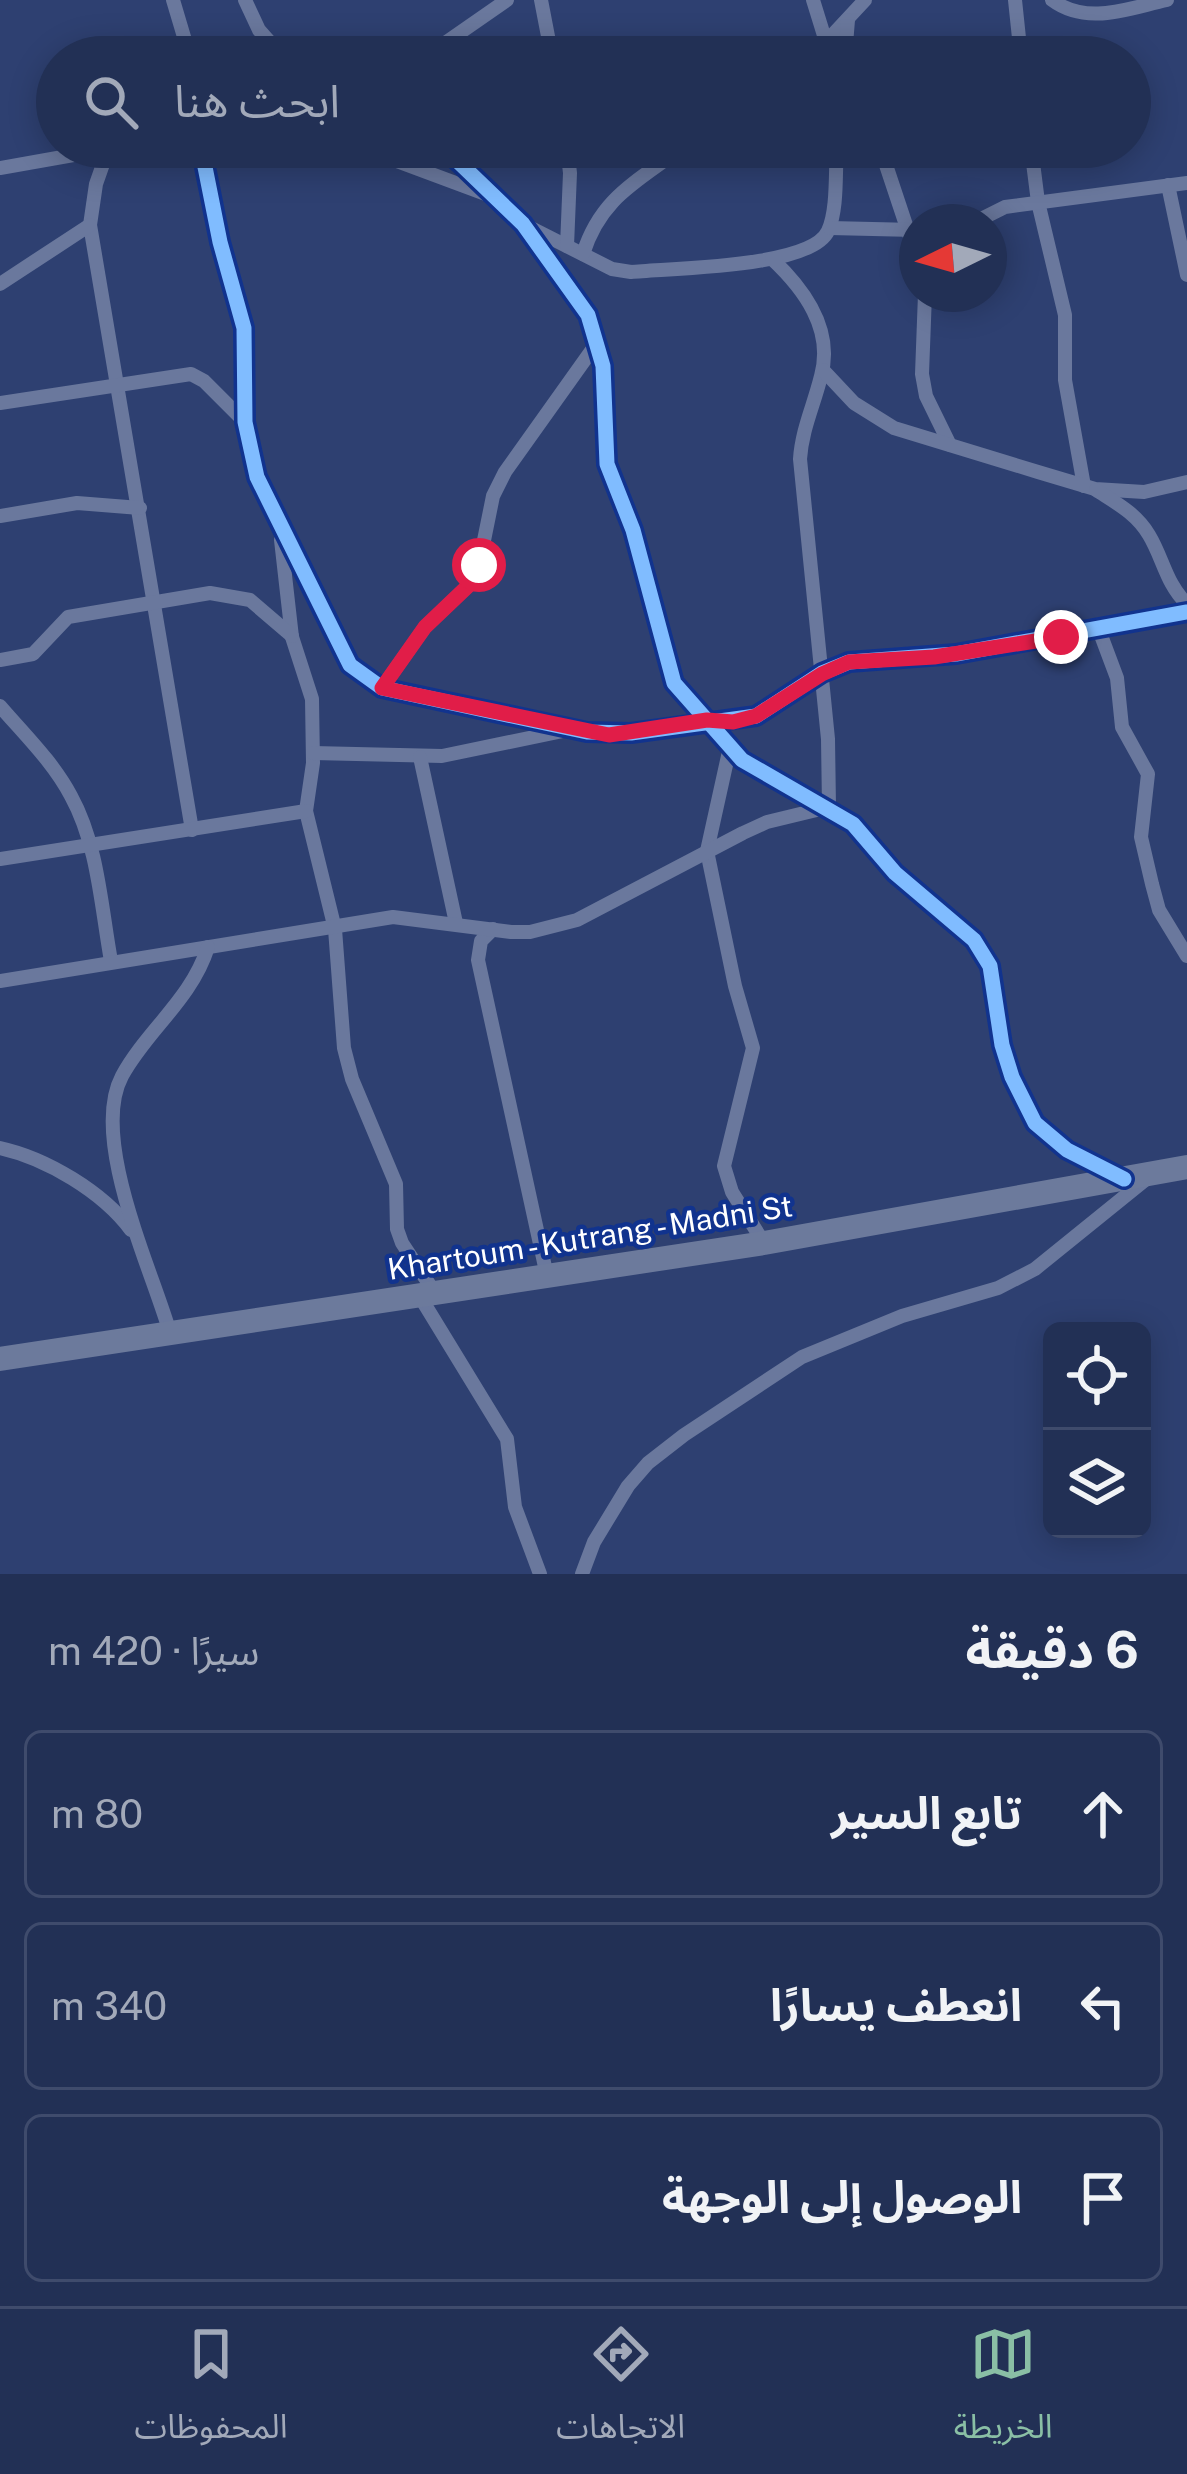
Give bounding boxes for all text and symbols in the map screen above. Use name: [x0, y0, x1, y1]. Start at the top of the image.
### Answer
search box: [36, 36, 1151, 168]
icon: search: [78, 69, 144, 135]
text: ابحث هنا: [174, 74, 340, 127]
north arrow: [899, 204, 1007, 312]
route start: [452, 538, 506, 592]
route end: [1034, 610, 1088, 664]
street label: Khartoum - Kutrang - Madni St: [385, 1187, 795, 1287]
map controls: [1043, 1322, 1151, 1538]
button: locate: [1043, 1322, 1151, 1430]
button: layers: [1043, 1430, 1151, 1538]
text: 6 دقيقة: [965, 1620, 1139, 1679]
text: سيرًا · 420 m: [48, 1628, 259, 1674]
icon: ahead: [1070, 1781, 1136, 1847]
text: تابع السير: [831, 1786, 1022, 1839]
text: 80 m: [51, 1791, 143, 1837]
icon: left: [1070, 1973, 1136, 2039]
text: انعطف يسارًا: [770, 1978, 1022, 2031]
text: 340 m: [51, 1983, 167, 2029]
icon: arrive: [1070, 2165, 1136, 2231]
text: الوصول إلى الوجهة: [662, 2170, 1022, 2223]
tab: المحفوظات: [134, 2321, 288, 2462]
tab: الاتجاهات: [556, 2321, 685, 2462]
tab: الخريطة: [954, 2321, 1053, 2462]

